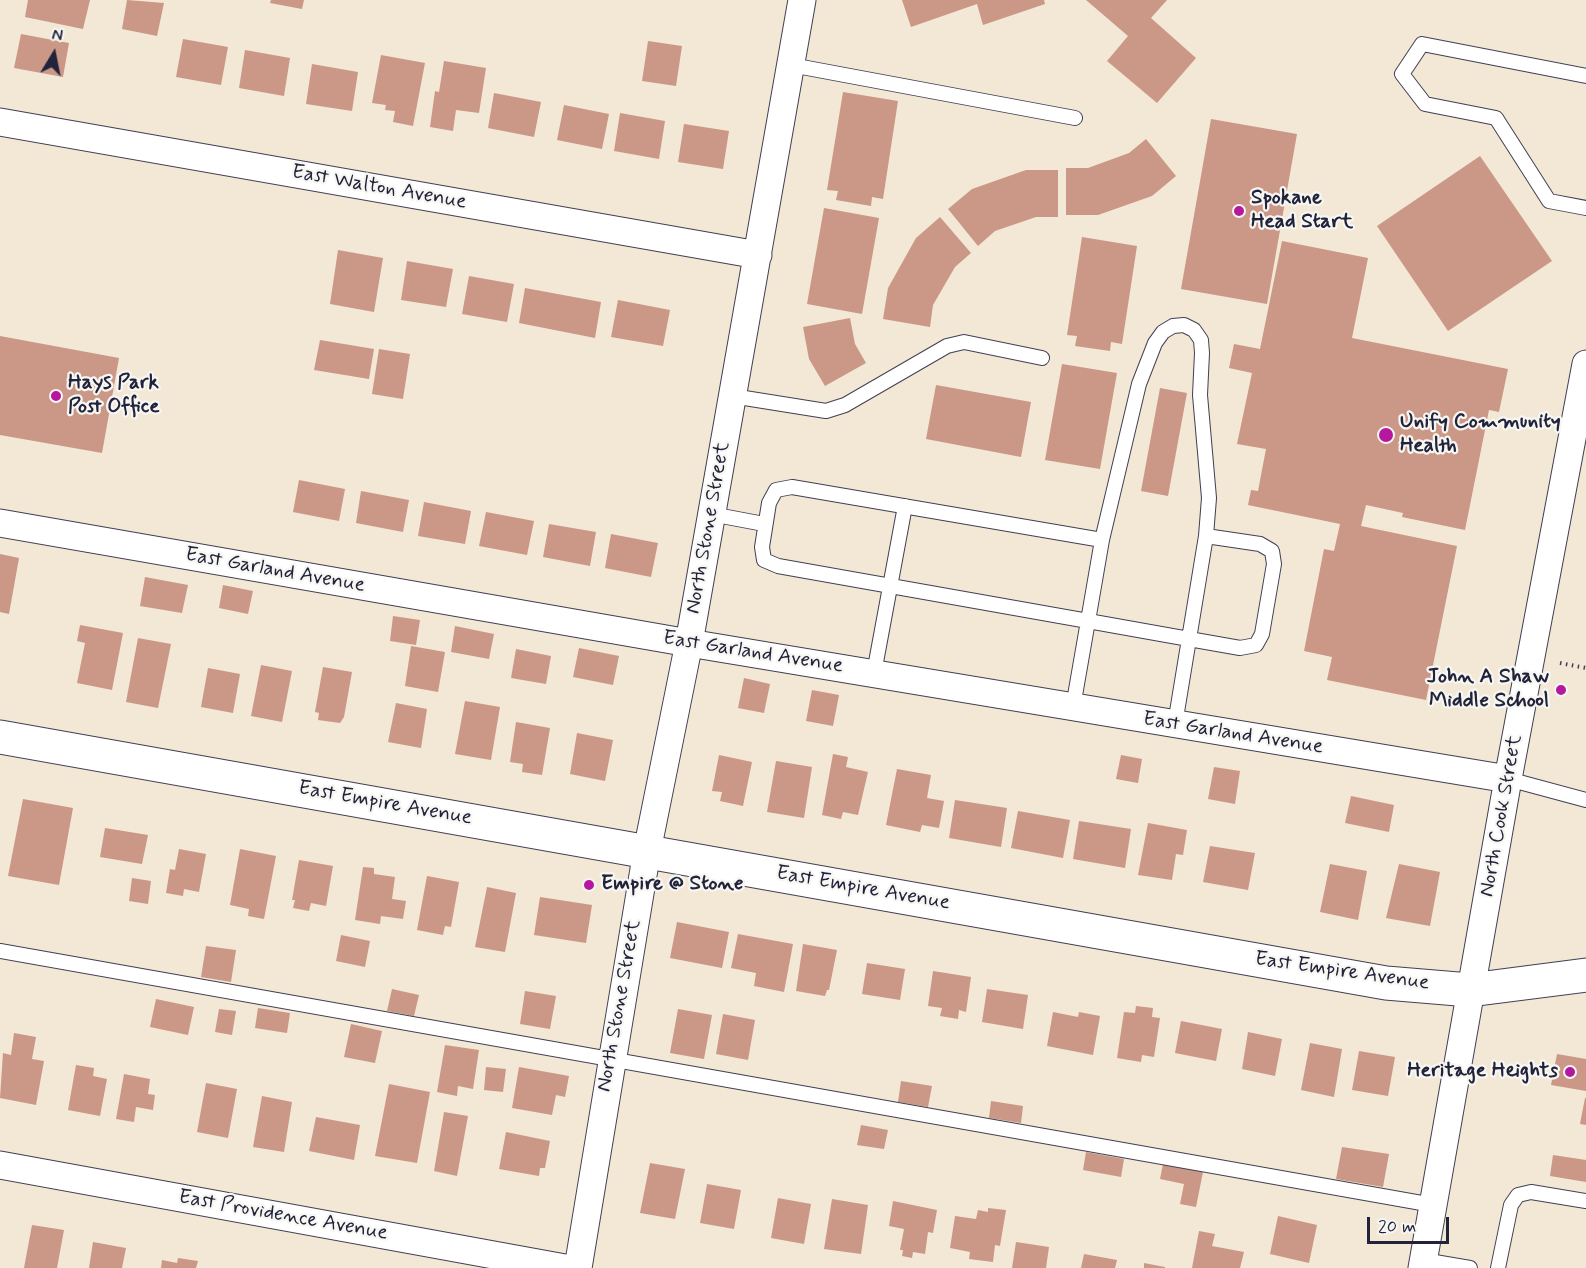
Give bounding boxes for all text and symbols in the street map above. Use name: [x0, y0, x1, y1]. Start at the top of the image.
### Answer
north arrow: [24, 24, 84, 84]
text: N: [50, 25, 64, 47]
street label: East Walton Avenue: [290, 160, 468, 216]
place label: Spokane Head Start: [1251, 186, 1353, 236]
marker: Spokane Head Start: [1232, 204, 1246, 218]
place label: Hays Park Post Office: [68, 371, 160, 421]
marker: Hays Park Post Office: [49, 389, 63, 403]
place label: Unify Community Health: [1400, 410, 1561, 460]
marker: Unify Community Health: [1377, 426, 1395, 444]
street label: North Stone Street: [681, 440, 737, 616]
street label: East Garland Avenue: [183, 543, 367, 599]
street label: East Garland Avenue: [661, 626, 845, 680]
place label: John A Shaw Middle School: [1427, 665, 1549, 715]
marker: John A Shaw Middle School: [1554, 683, 1568, 697]
street label: East Garland Avenue: [1141, 707, 1325, 761]
street label: North Cook Street: [1475, 733, 1529, 899]
street label: East Empire Avenue: [296, 776, 474, 832]
street label: East Empire Avenue: [774, 861, 952, 917]
place label: Empire @ Stone: [601, 872, 743, 898]
marker: Empire @ Stone: [582, 878, 596, 892]
street label: North Stone Street: [592, 918, 648, 1094]
street label: East Empire Avenue: [1253, 947, 1431, 997]
place label: Heritage Heights: [1407, 1059, 1558, 1085]
marker: Heritage Heights: [1563, 1065, 1577, 1079]
street label: East Providence Avenue: [176, 1185, 390, 1247]
scale bar: [1370, 1205, 1452, 1243]
text: 20 m: [1378, 1215, 1416, 1239]

